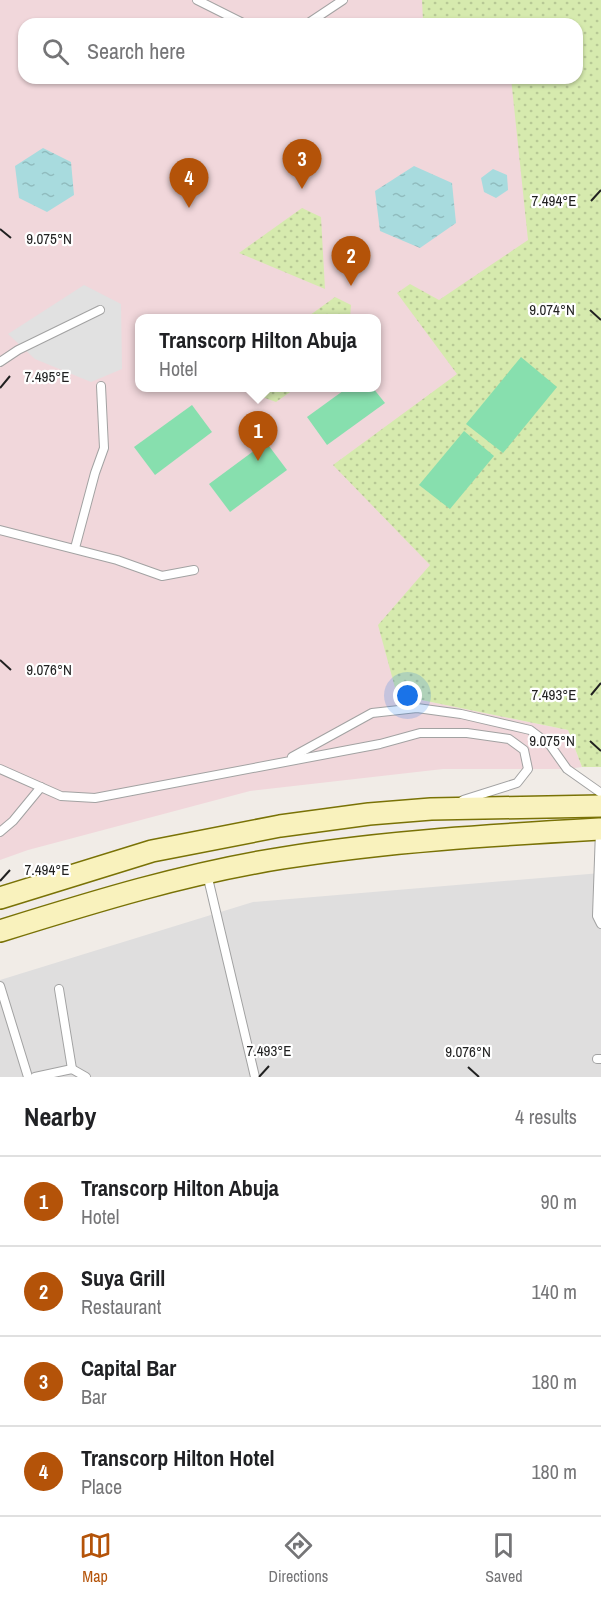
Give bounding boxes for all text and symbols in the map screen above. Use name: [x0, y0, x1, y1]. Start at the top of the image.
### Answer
search box: [18, 18, 583, 84]
icon: search: [39, 35, 72, 68]
text: Search here: [87, 36, 185, 66]
pin: 3: [282, 140, 322, 189]
pin: 4: [170, 158, 208, 208]
text: 7.494°E: [532, 190, 577, 211]
text: 9.075°N: [26, 228, 72, 249]
pin: 2: [332, 236, 370, 286]
text: 9.074°N: [529, 299, 575, 320]
popup: [135, 314, 381, 392]
text: Transcorp Hilton Abuja: [159, 325, 357, 355]
text: Hotel: [159, 355, 197, 382]
text: 7.495°E: [25, 366, 70, 387]
pin: 1: [238, 412, 278, 461]
text: 9.076°N: [26, 659, 72, 680]
your location: [393, 681, 422, 710]
text: 7.493°E: [532, 684, 577, 705]
text: 9.075°N: [529, 730, 575, 751]
text: 7.494°E: [25, 859, 70, 880]
text: 7.493°E: [247, 1040, 292, 1061]
text: 9.076°N: [445, 1041, 491, 1062]
text: Nearby: [24, 1099, 96, 1134]
text: 4 results: [515, 1103, 577, 1130]
text: Transcorp Hilton Abuja: [81, 1173, 279, 1203]
text: 1: [39, 1188, 48, 1215]
text: 90 m: [541, 1188, 577, 1215]
text: Hotel: [81, 1203, 119, 1230]
text: Suya Grill: [81, 1263, 165, 1293]
text: 2: [39, 1278, 48, 1305]
text: 140 m: [531, 1278, 577, 1305]
text: Restaurant: [81, 1293, 161, 1320]
text: Capital Bar: [81, 1353, 176, 1383]
text: 3: [39, 1368, 48, 1395]
text: 180 m: [531, 1368, 577, 1395]
text: Bar: [81, 1383, 107, 1410]
text: Transcorp Hilton Hotel: [81, 1443, 274, 1473]
text: 4: [39, 1458, 48, 1485]
text: 180 m: [531, 1458, 577, 1485]
text: Place: [81, 1473, 122, 1500]
tab: Map: [79, 1529, 112, 1587]
tab: Directions: [269, 1529, 328, 1587]
tab: Saved: [485, 1529, 523, 1587]

